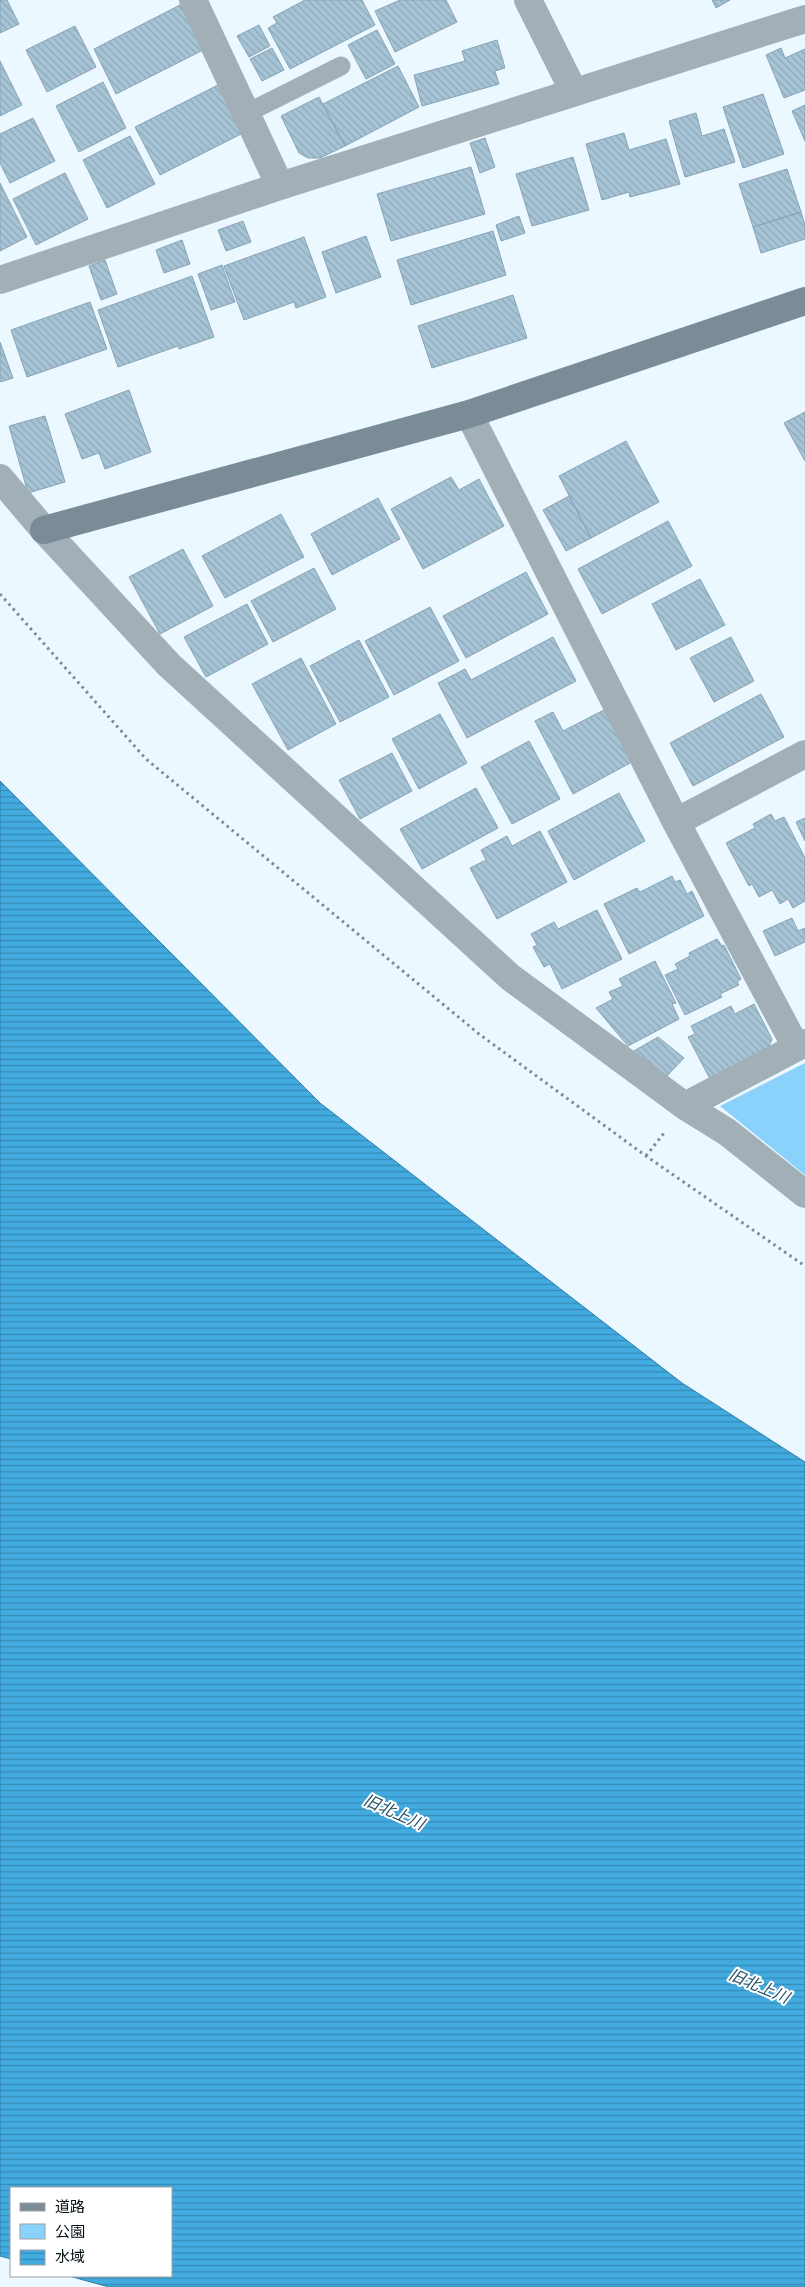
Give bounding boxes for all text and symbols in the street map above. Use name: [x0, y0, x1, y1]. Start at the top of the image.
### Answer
water label: 旧北上川: [361, 1790, 429, 1835]
water label: 旧北上川: [726, 1965, 794, 2008]
legend: [10, 2187, 172, 2277]
text: 道路: [55, 2198, 85, 2216]
text: 公園: [55, 2223, 85, 2241]
text: 水域: [55, 2248, 85, 2266]

